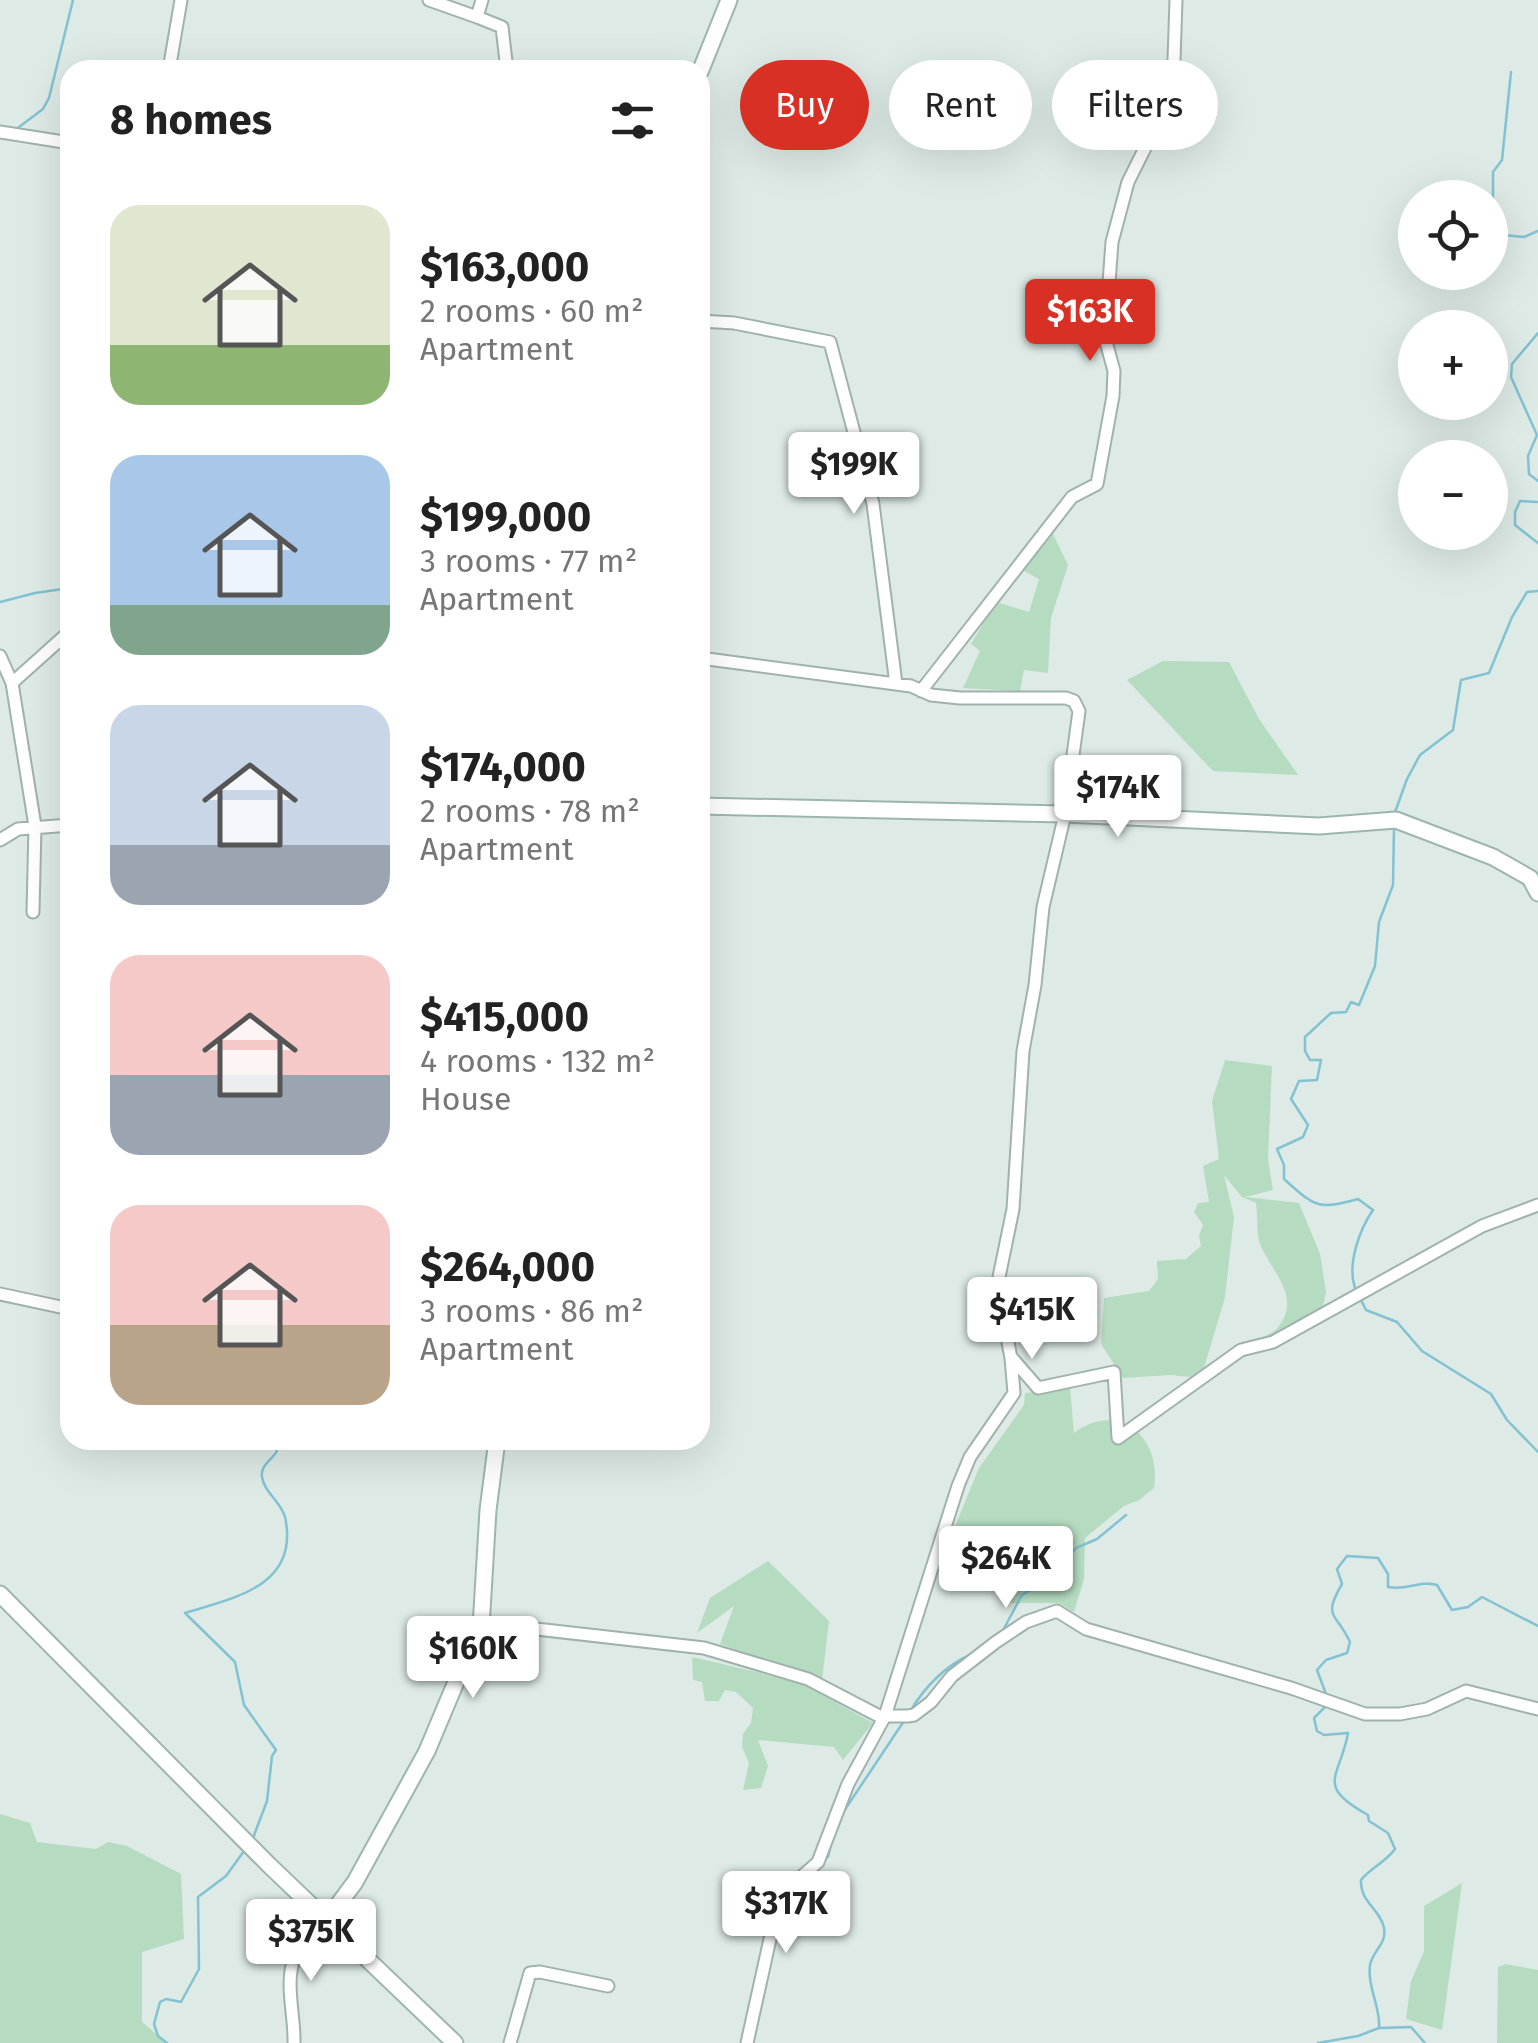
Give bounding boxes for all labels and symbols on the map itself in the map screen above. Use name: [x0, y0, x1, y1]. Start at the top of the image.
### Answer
pin: $163K: [1020, 279, 1160, 364]
pin: $199K: [784, 432, 924, 517]
pin: $174K: [1048, 755, 1188, 840]
pin: $415K: [962, 1277, 1102, 1362]
pin: $264K: [936, 1526, 1076, 1611]
pin: $160K: [403, 1616, 543, 1701]
pin: $317K: [716, 1871, 856, 1956]
pin: $375K: [241, 1899, 381, 1984]

